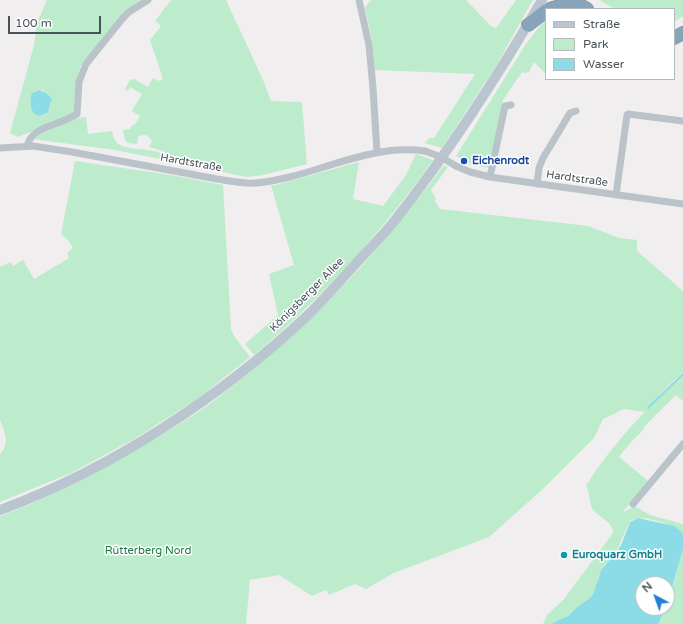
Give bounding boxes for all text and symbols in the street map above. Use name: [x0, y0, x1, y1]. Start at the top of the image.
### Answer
scale bar: [10, 8, 103, 34]
legend: [545, 8, 675, 80]
text: 100 m: [15, 16, 52, 30]
text: Straße: [583, 17, 620, 31]
text: Park: [583, 37, 609, 51]
text: Wasser: [583, 57, 624, 71]
street label: Hardtstraße: [159, 151, 223, 175]
place label: Eichenrodt: [472, 154, 529, 168]
marker: Eichenrodt: [459, 156, 469, 166]
street label: Hardtstraße: [545, 168, 609, 190]
street label: Königsberger Allee: [267, 255, 347, 335]
park label: Rütterberg Nord: [105, 544, 191, 558]
place label: Euroquarz GmbH: [572, 548, 662, 562]
marker: Euroquarz GmbH: [559, 550, 569, 560]
north arrow: [635, 576, 675, 616]
text: N: [640, 580, 655, 595]

